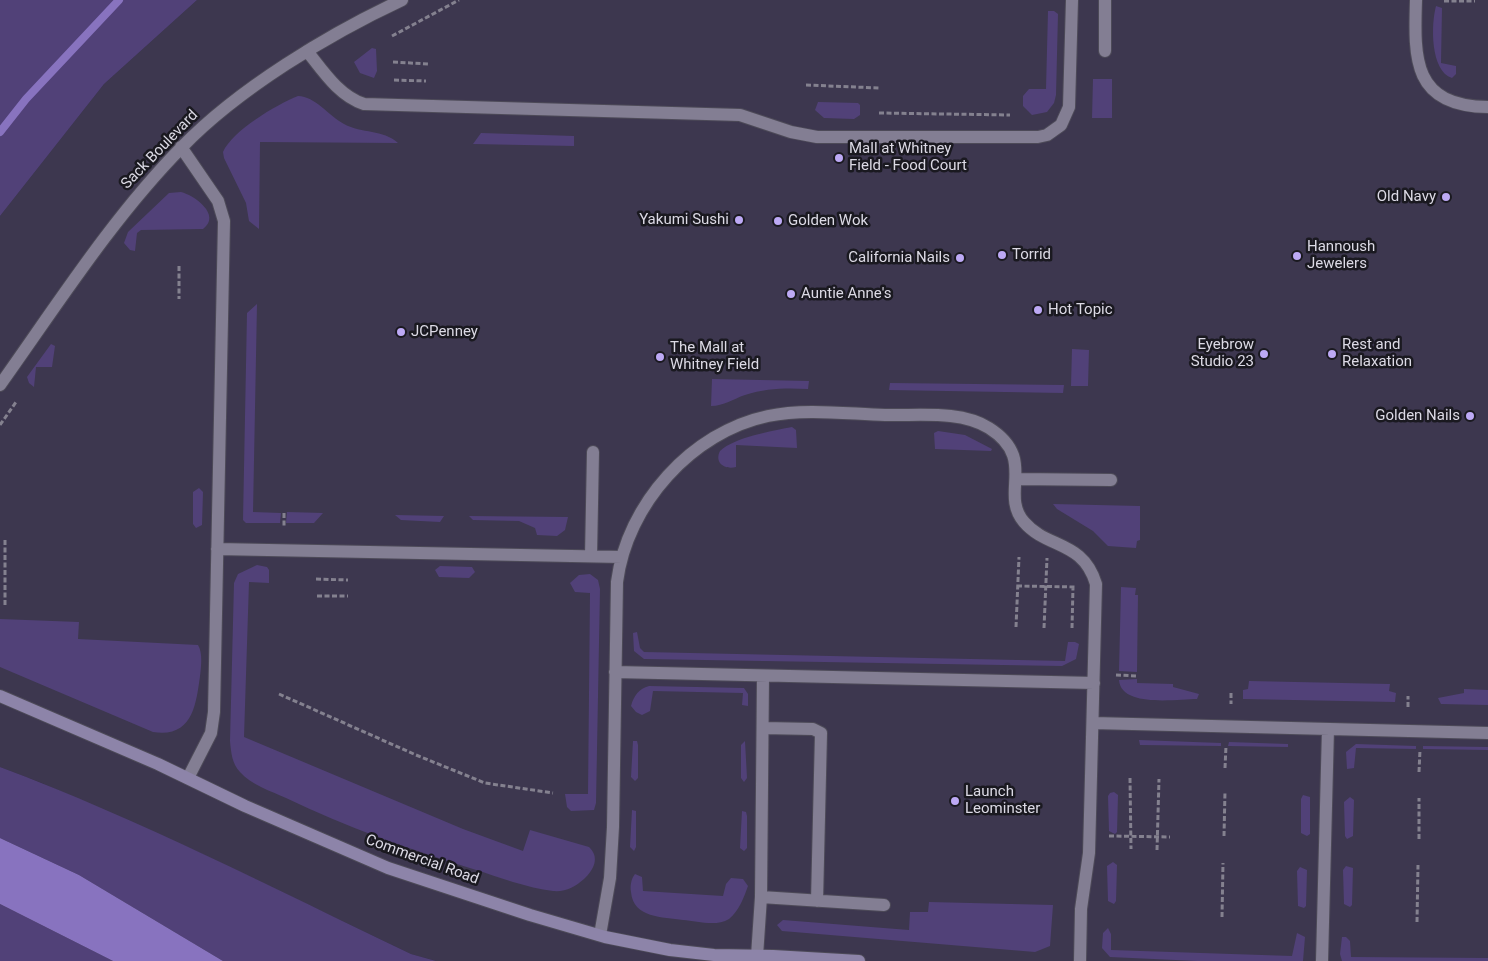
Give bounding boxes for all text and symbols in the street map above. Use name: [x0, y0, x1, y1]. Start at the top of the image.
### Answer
street label: Sack Boulevard: [118, 107, 202, 193]
place label: Mall at Whitney Field - Food Court: [849, 140, 967, 175]
marker: Mall at Whitney Field - Food Court: [833, 152, 845, 164]
place label: Old Navy: [1377, 188, 1436, 206]
marker: Old Navy: [1440, 191, 1452, 203]
place label: Yakumi Sushi: [639, 211, 729, 229]
place label: Golden Wok: [788, 212, 868, 230]
marker: Yakumi Sushi: [733, 214, 745, 226]
marker: Golden Wok: [772, 215, 784, 227]
place label: Hannoush Jewelers: [1307, 238, 1375, 273]
place label: Torrid: [1012, 246, 1051, 264]
place label: California Nails: [848, 249, 950, 267]
marker: Torrid: [996, 249, 1008, 261]
marker: Hannoush Jewelers: [1291, 250, 1303, 262]
marker: California Nails: [954, 252, 966, 264]
place label: Auntie Anne's: [801, 285, 891, 303]
marker: Auntie Anne's: [785, 288, 797, 300]
place label: Hot Topic: [1048, 301, 1113, 319]
marker: Hot Topic: [1032, 304, 1044, 316]
place label: JCPenney: [411, 323, 478, 341]
marker: JCPenney: [395, 326, 407, 338]
place label: Eyebrow Studio 23: [1191, 336, 1254, 371]
place label: Rest and Relaxation: [1342, 336, 1412, 371]
place label: The Mall at Whitney Field: [670, 339, 759, 374]
marker: Eyebrow Studio 23: [1258, 348, 1270, 360]
marker: Rest and Relaxation: [1326, 348, 1338, 360]
marker: The Mall at Whitney Field: [654, 351, 666, 363]
place label: Golden Nails: [1375, 407, 1460, 425]
marker: Golden Nails: [1464, 410, 1476, 422]
place label: Launch Leominster: [965, 783, 1040, 818]
marker: Launch Leominster: [949, 795, 961, 807]
street label: Commercial Road: [363, 831, 481, 889]

